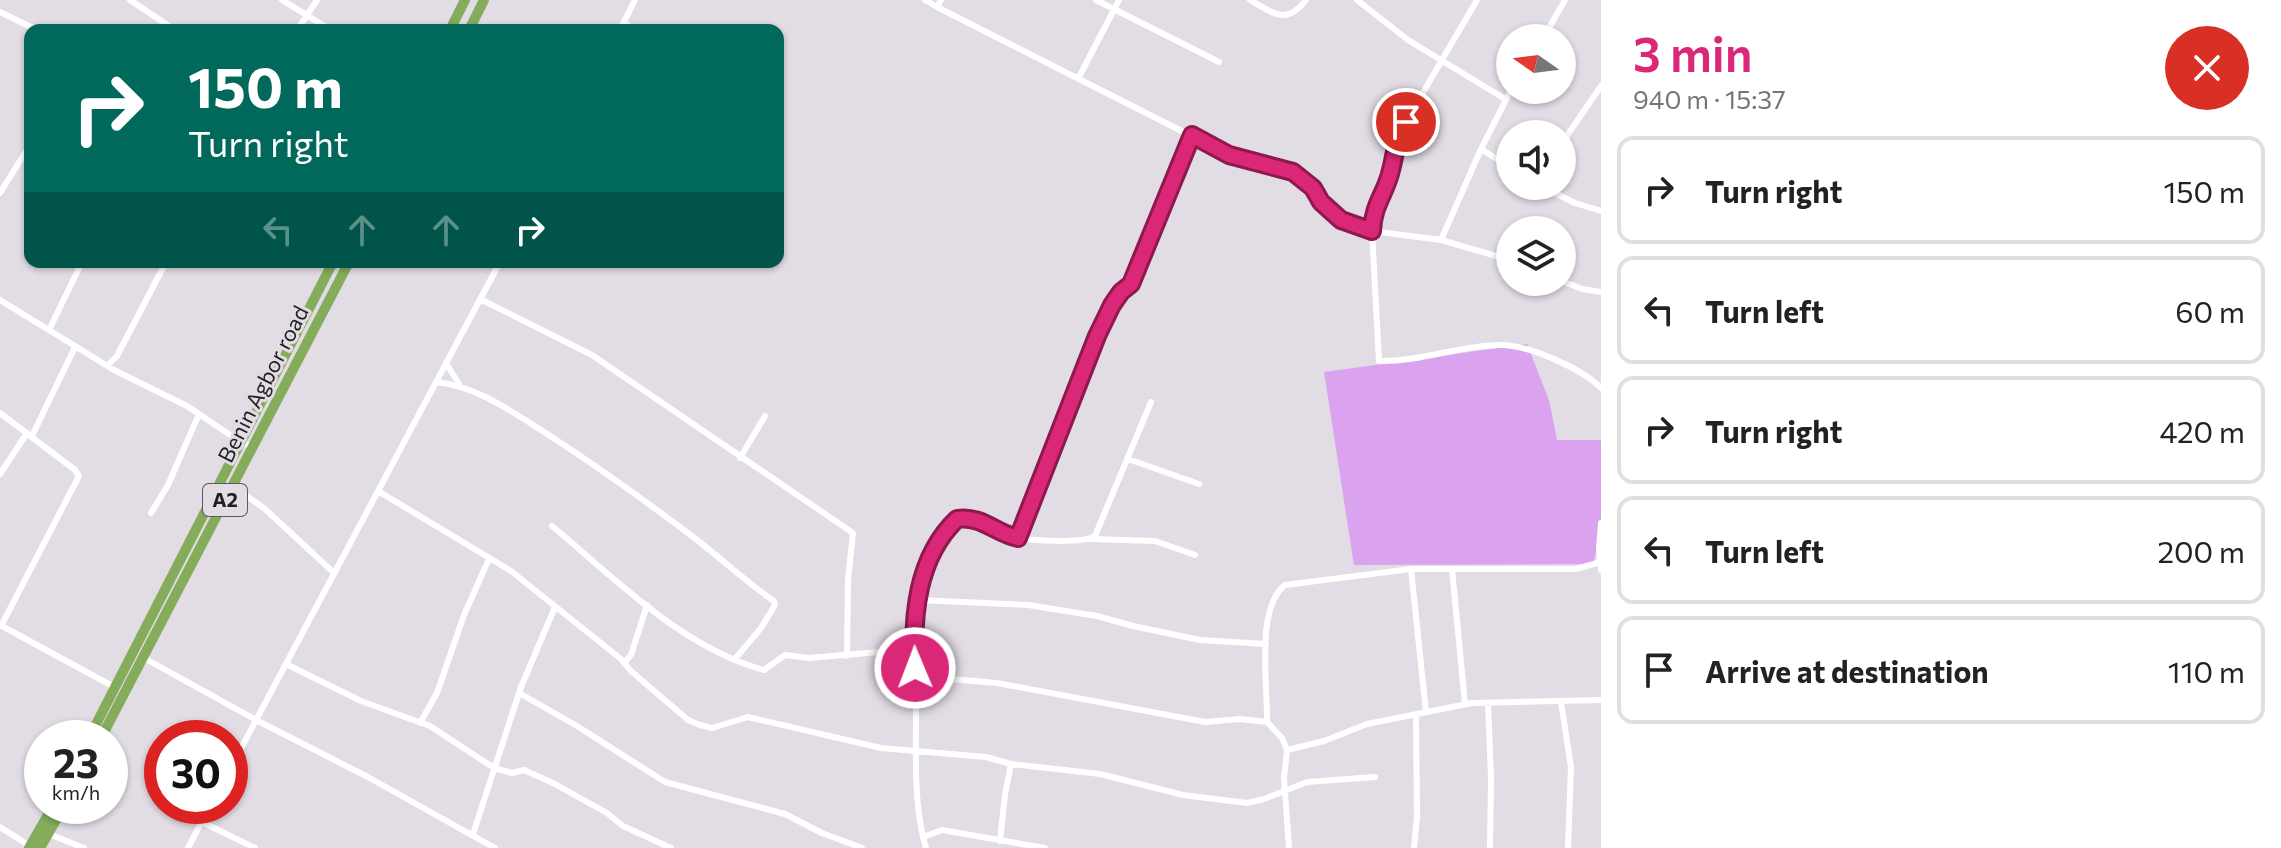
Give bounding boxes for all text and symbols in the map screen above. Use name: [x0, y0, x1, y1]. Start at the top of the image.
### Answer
text: 3 min: [1633, 23, 1753, 82]
north arrow: [1496, 24, 1576, 104]
map controls: [1496, 24, 1576, 296]
button: close: [2165, 26, 2249, 110]
text: 150 m: [188, 51, 343, 120]
icon: right: [56, 56, 160, 160]
text: 940 m · 15:37: [1633, 83, 1786, 114]
pin: [1372, 88, 1440, 156]
icon: arrive: [1384, 100, 1428, 144]
text: Turn right: [188, 120, 349, 164]
button: sound: [1496, 120, 1576, 200]
icon: right: [1637, 168, 1681, 212]
text: Turn right: [1705, 172, 1842, 209]
text: 150 m: [2163, 172, 2245, 209]
icon: left: [256, 208, 300, 252]
icon: ahead: [340, 208, 384, 252]
icon: ahead: [424, 208, 468, 252]
icon: right: [508, 208, 552, 252]
button: layers: [1496, 216, 1576, 296]
icon: left: [1637, 288, 1681, 332]
text: Turn left: [1705, 292, 1824, 329]
text: 60 m: [2175, 292, 2245, 329]
street label: Benin Agbor road: [211, 301, 314, 467]
icon: right: [1637, 408, 1681, 452]
text: Turn right: [1705, 412, 1842, 449]
text: 420 m: [2159, 412, 2245, 449]
road number: A2: [203, 484, 247, 516]
icon: left: [1637, 528, 1681, 572]
text: Turn left: [1705, 532, 1824, 569]
text: 200 m: [2157, 532, 2245, 569]
position arrow: [873, 626, 957, 710]
icon: arrive: [1637, 648, 1681, 692]
text: Arrive at destination: [1705, 652, 1989, 689]
text: 110 m: [2168, 652, 2245, 689]
speed limit sign: 30: [144, 720, 248, 824]
text: 23: [53, 737, 99, 786]
text: km/h: [52, 780, 100, 804]

